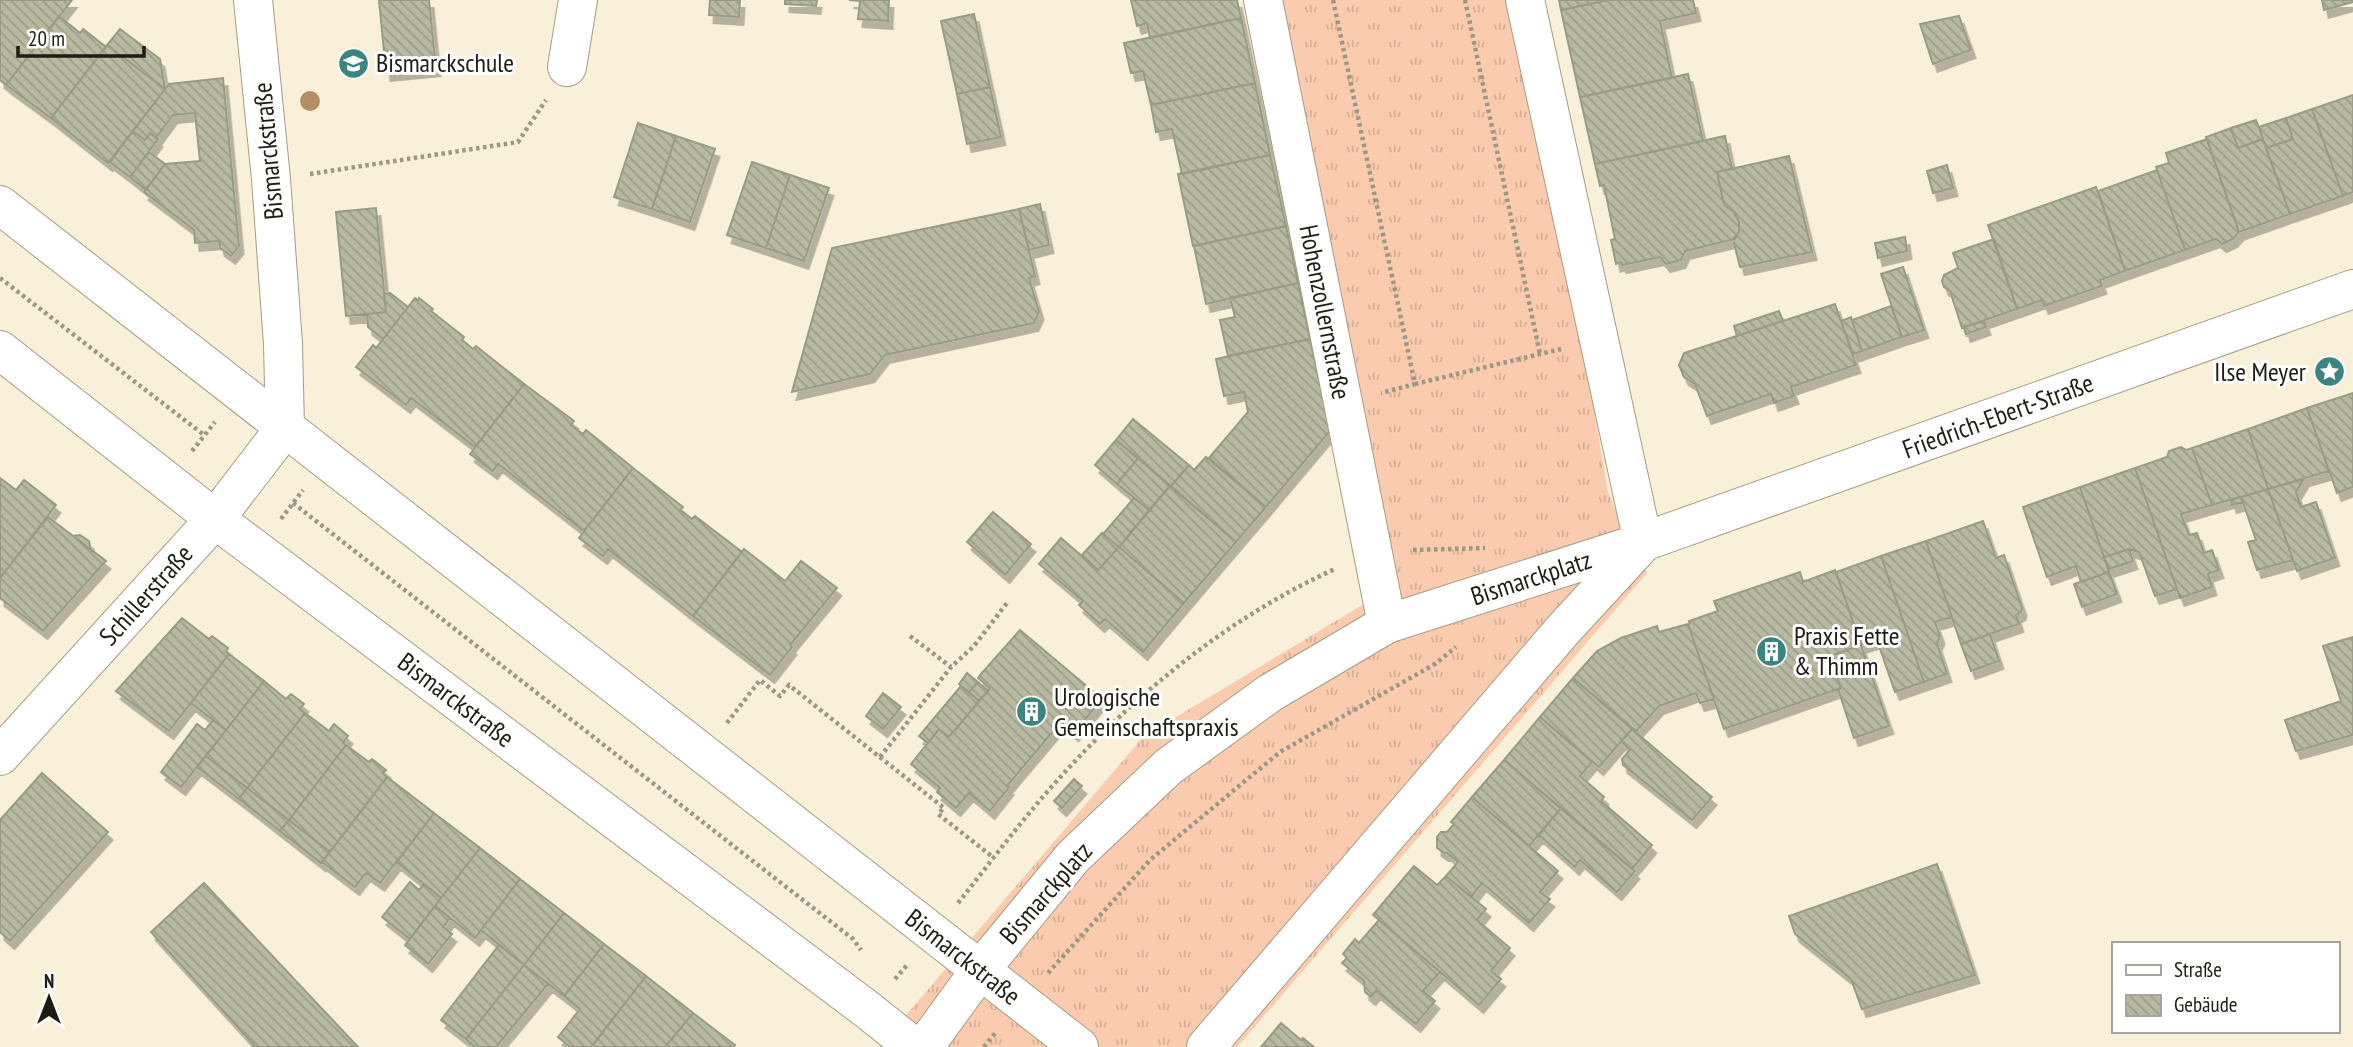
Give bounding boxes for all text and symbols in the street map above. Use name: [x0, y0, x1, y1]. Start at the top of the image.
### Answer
scale bar: [18, 14, 144, 58]
text: 20 m: [28, 25, 65, 52]
school or university icon: Bismarckschule: [336, 46, 370, 80]
place label: Bismarckschule: [376, 46, 514, 79]
street label: Bismarckstraße: [245, 81, 290, 221]
street label: Hohenzollernstraße: [1292, 222, 1359, 402]
place label: Ilse Meyer: [2214, 355, 2306, 388]
place icon: Ilse Meyer: [2312, 355, 2346, 389]
street label: Friedrich-Ebert-Straße: [1898, 366, 2098, 465]
street label: Schillerstraße: [92, 537, 199, 652]
street label: Bismarckplatz: [1466, 543, 1595, 612]
place label: Praxis Fette & Thimm: [1794, 619, 1900, 682]
building icon: Praxis Fette & Thimm: [1754, 634, 1788, 668]
street label: Bismarckstraße: [392, 645, 521, 754]
place label: Urologische Gemeinschaftspraxis: [1054, 680, 1238, 743]
building icon: Urologische Gemeinschaftspraxis: [1014, 695, 1048, 729]
street label: Bismarckplatz: [992, 835, 1099, 951]
street label: Bismarckstraße: [899, 901, 1028, 1012]
legend: [2112, 942, 2339, 1033]
text: Straße: [2174, 956, 2222, 983]
north arrow: [14, 963, 84, 1033]
text: N: [44, 969, 54, 993]
text: Gebäude: [2174, 991, 2237, 1018]

